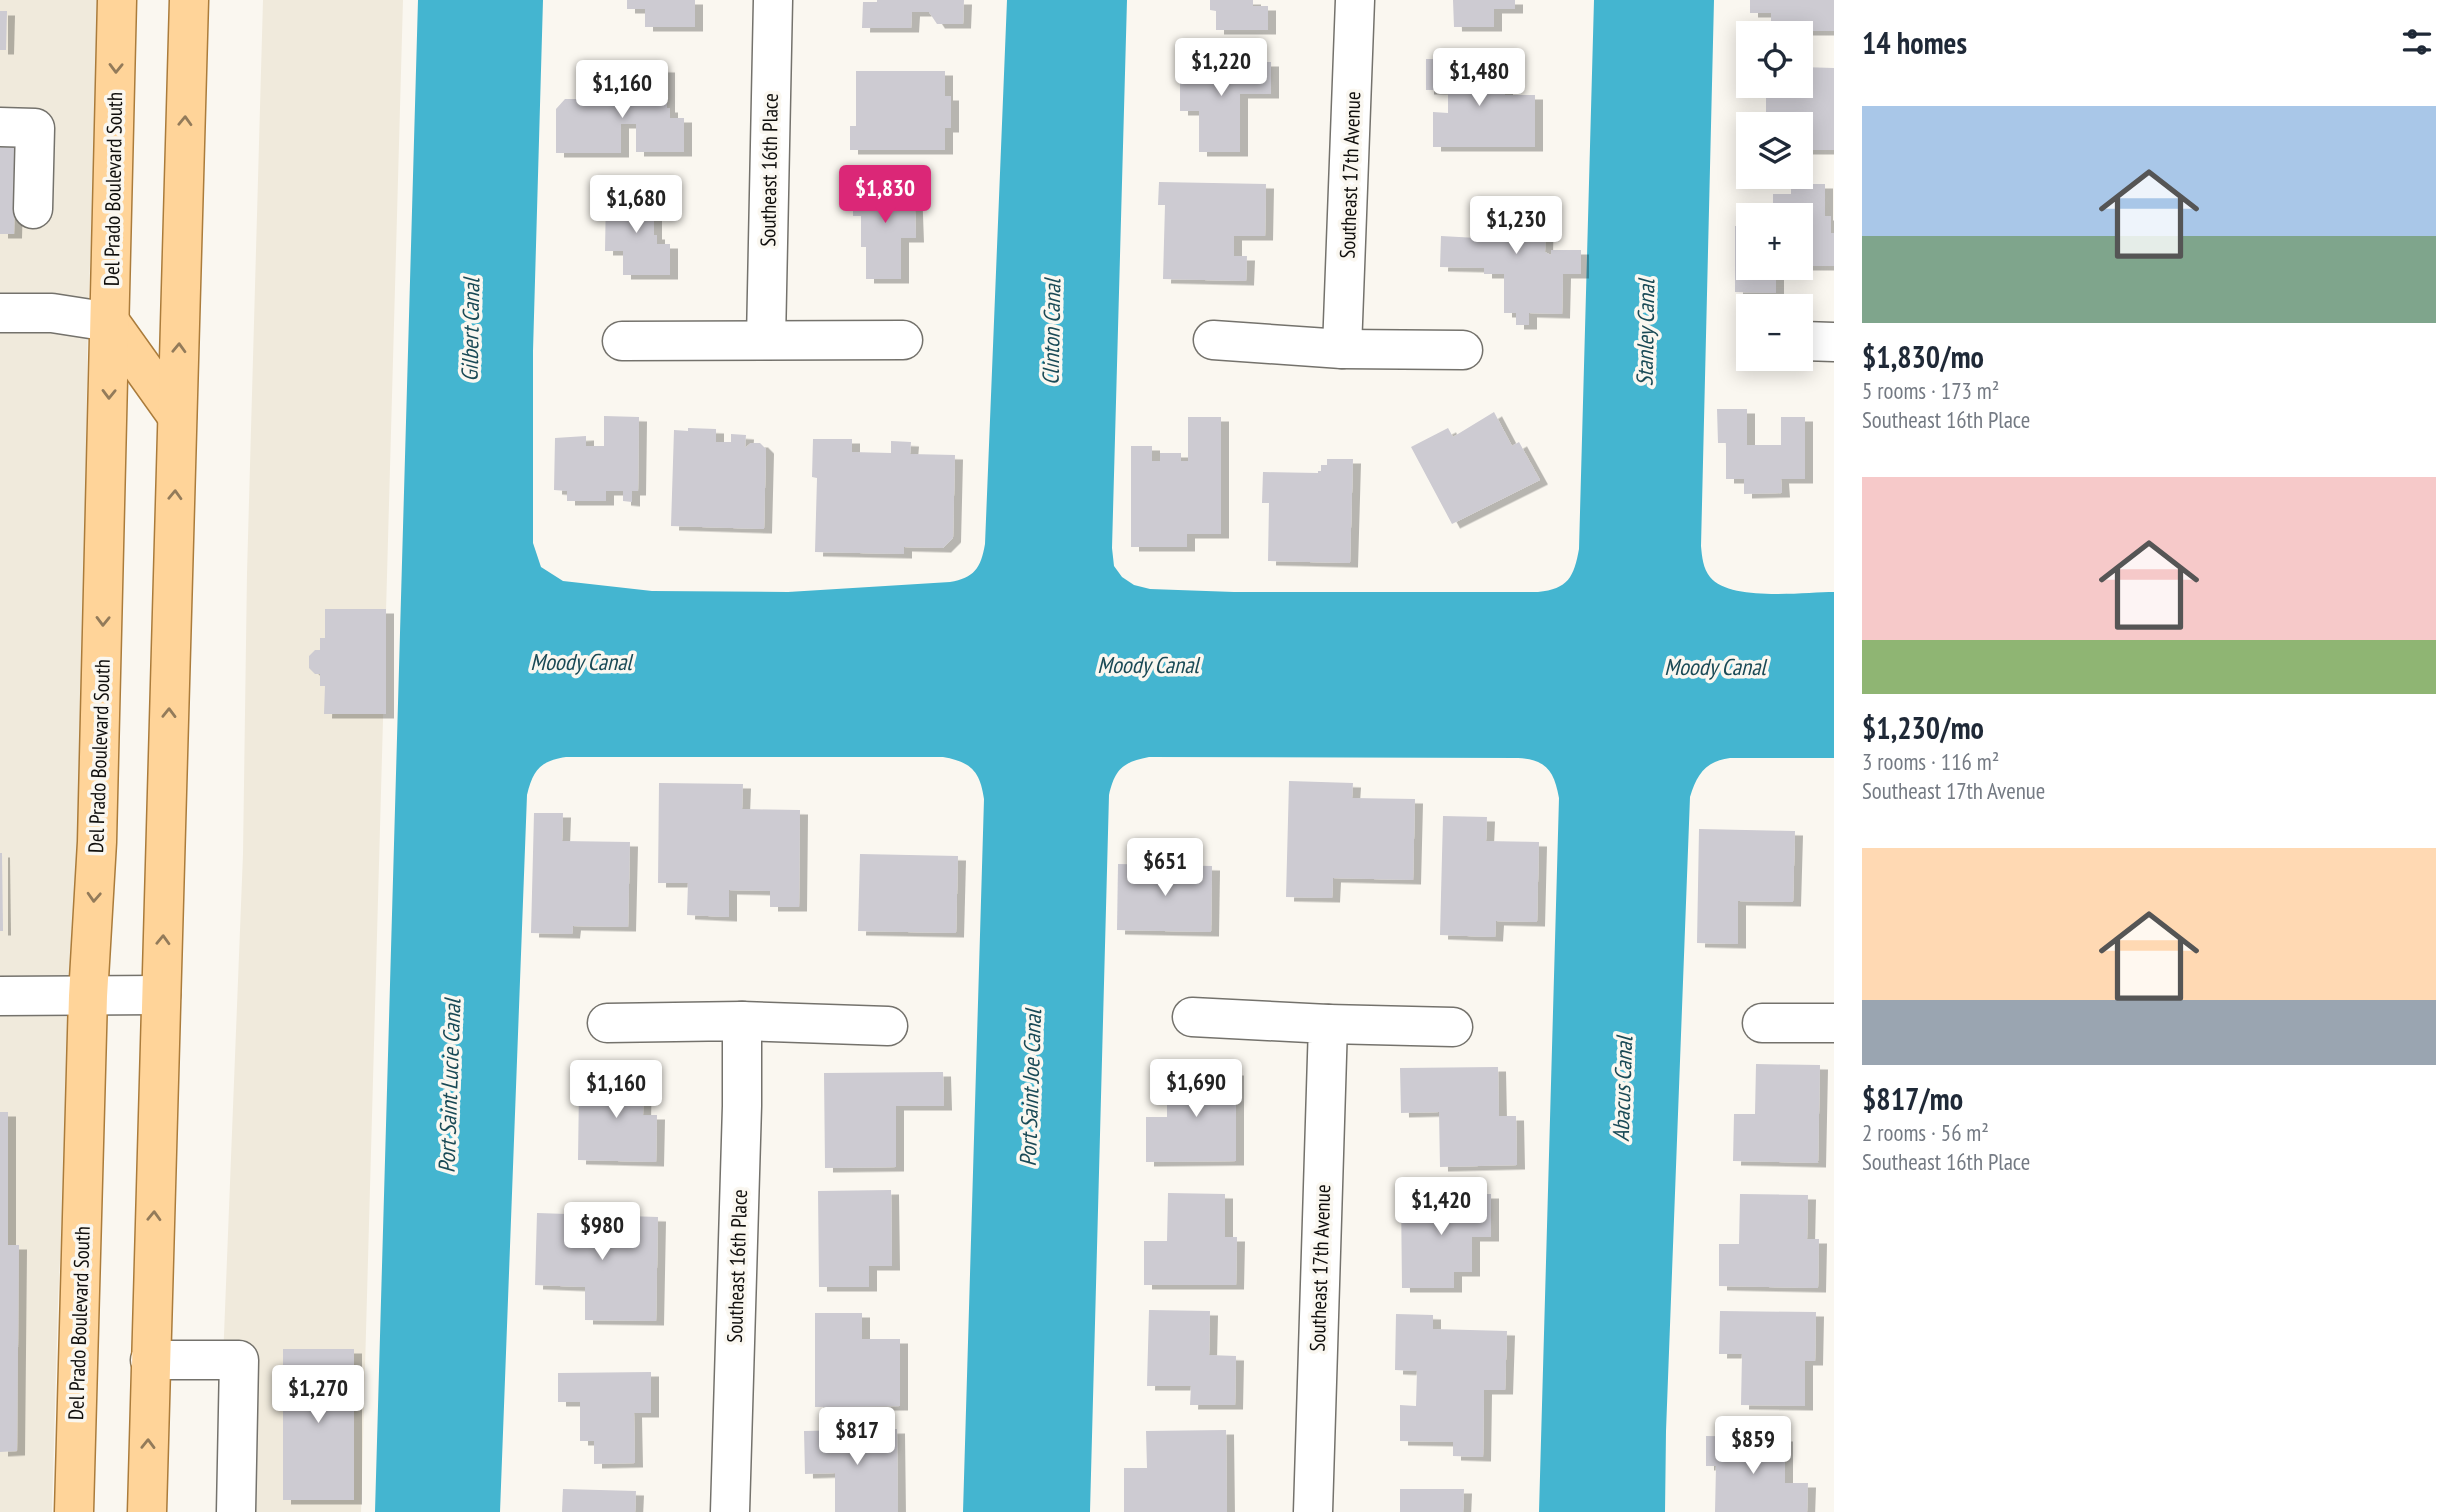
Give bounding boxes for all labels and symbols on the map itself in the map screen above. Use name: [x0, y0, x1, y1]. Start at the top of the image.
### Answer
pin: $1,220: [1164, 38, 1278, 98]
pin: $1,480: [1422, 48, 1536, 108]
pin: $1,160: [565, 60, 679, 120]
one-way arrow: [108, 63, 123, 74]
street label: Southeast 17th Avenue: [1334, 91, 1366, 259]
street label: Del Prado Boulevard South: [98, 92, 128, 286]
street label: Southeast 16th Place: [754, 93, 784, 247]
one-way arrow: [178, 115, 193, 126]
pin: $1,830: [828, 166, 942, 225]
pin: $1,680: [579, 176, 693, 235]
pin: $1,230: [1459, 196, 1573, 256]
water label: Gilbert Canal: [455, 275, 485, 382]
water label: Clinton Canal: [1036, 276, 1066, 385]
water label: Stanley Canal: [1630, 277, 1660, 387]
one-way arrow: [171, 342, 187, 353]
one-way arrow: [101, 388, 116, 399]
one-way arrow: [167, 489, 183, 499]
one-way arrow: [95, 616, 111, 627]
water label: Moody Canal: [530, 647, 634, 676]
water label: Moody Canal: [1097, 650, 1201, 679]
water label: Moody Canal: [1664, 652, 1768, 681]
street label: Del Prado Boulevard South: [82, 659, 116, 853]
one-way arrow: [161, 707, 176, 718]
pin: $651: [1124, 838, 1206, 898]
one-way arrow: [87, 892, 102, 903]
one-way arrow: [155, 934, 171, 945]
water label: Port Saint Lucie Canal: [431, 996, 467, 1173]
water label: Port Saint Joe Canal: [1013, 1006, 1047, 1167]
water label: Abacus Canal: [1606, 1033, 1638, 1142]
pin: $1,160: [559, 1060, 673, 1120]
pin: $1,690: [1139, 1060, 1253, 1119]
pin: $1,420: [1384, 1178, 1498, 1237]
street label: Southeast 17th Avenue: [1304, 1184, 1336, 1352]
street label: Southeast 16th Place: [721, 1189, 753, 1343]
pin: $980: [561, 1202, 643, 1262]
one-way arrow: [146, 1211, 162, 1221]
street label: Del Prado Boulevard South: [62, 1226, 96, 1420]
pin: $1,270: [261, 1366, 375, 1425]
pin: $817: [816, 1408, 898, 1467]
pin: $859: [1712, 1416, 1794, 1476]
one-way arrow: [140, 1438, 156, 1449]

